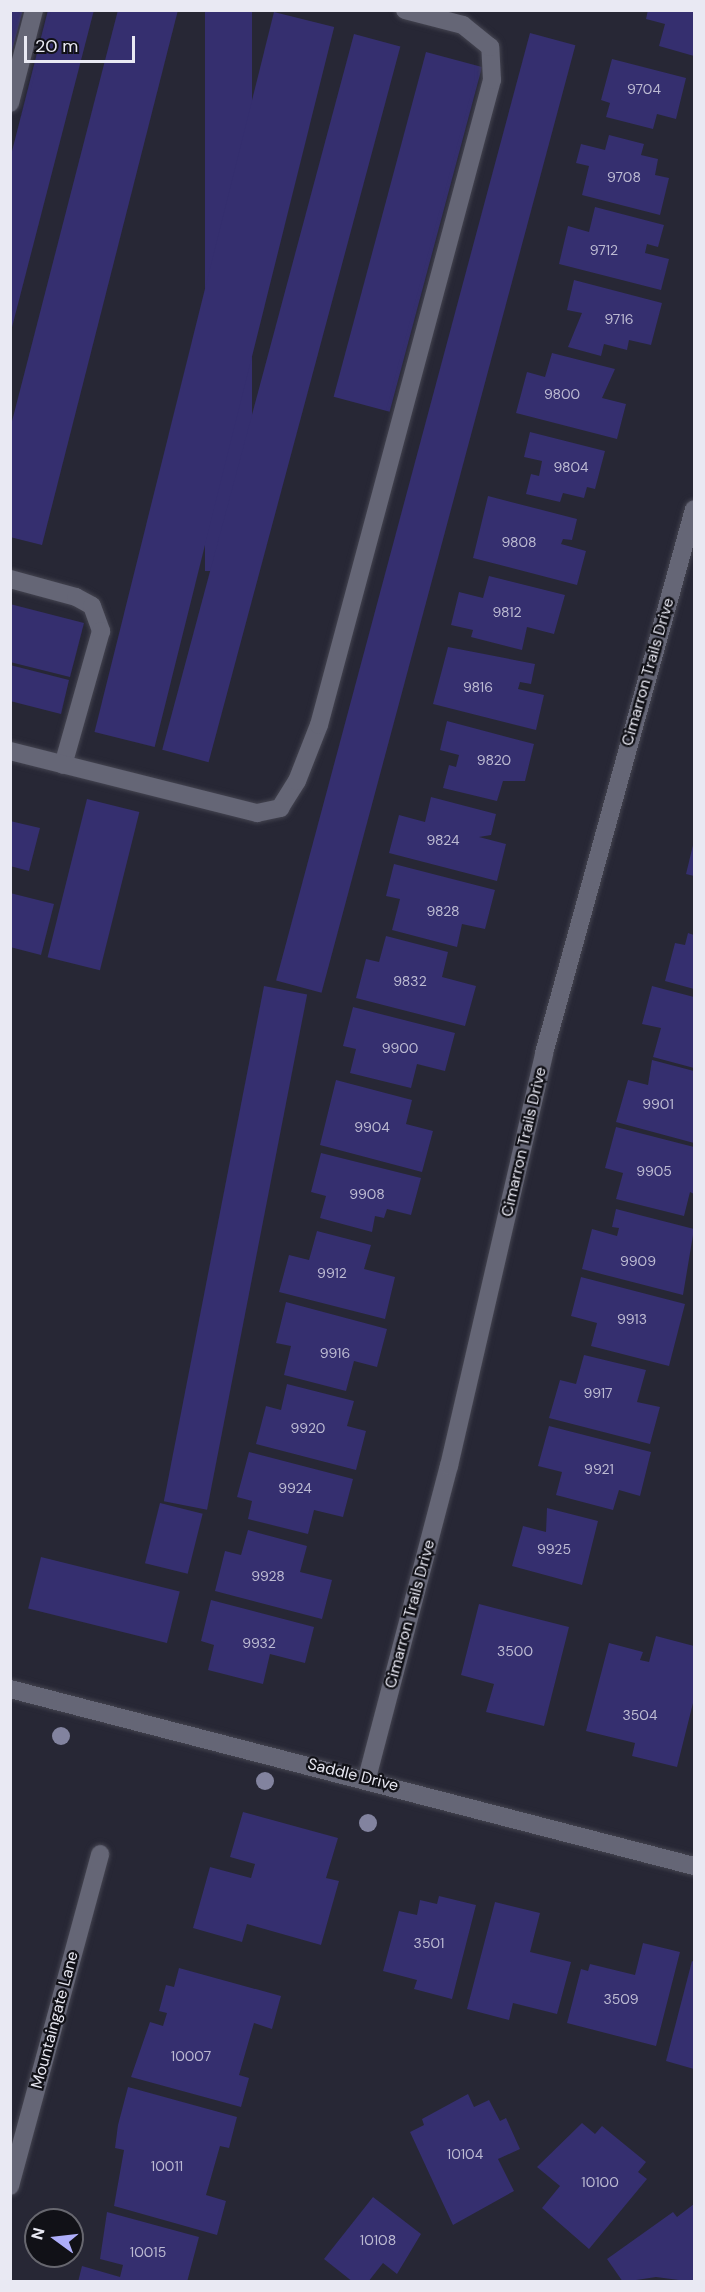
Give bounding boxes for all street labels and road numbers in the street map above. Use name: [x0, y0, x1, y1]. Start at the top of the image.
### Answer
street label: Cimarron Trails Drive: [618, 596, 678, 748]
street label: Cimarron Trails Drive: [497, 1065, 551, 1219]
street label: Cimarron Trails Drive: [381, 1538, 439, 1690]
street label: Saddle Drive: [306, 1754, 400, 1796]
street label: Mountaingate Lane: [27, 1949, 83, 2091]

